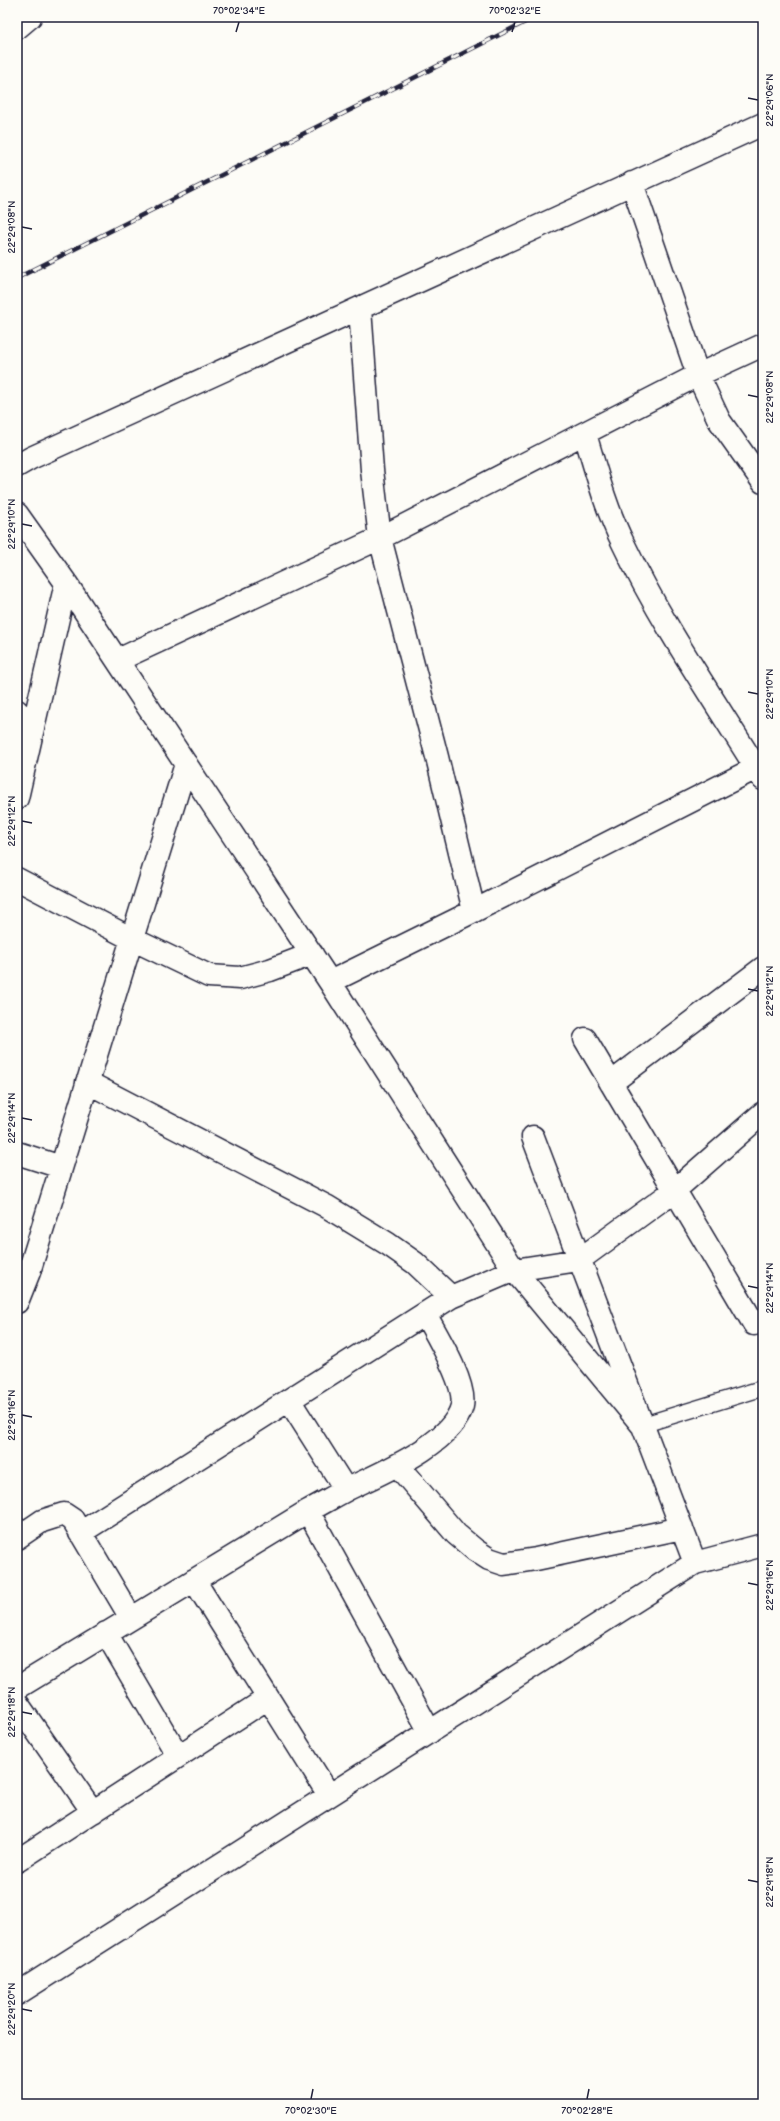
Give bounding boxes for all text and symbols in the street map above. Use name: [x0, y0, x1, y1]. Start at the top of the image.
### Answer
text: 70°02'34"E: [213, 5, 265, 17]
text: 70°02'32"E: [489, 5, 541, 17]
text: 22°29'06"N: [764, 73, 776, 127]
text: 22°29'08"N: [6, 201, 18, 253]
text: 22°29'08"N: [764, 371, 776, 423]
text: 22°29'10"N: [6, 498, 18, 550]
text: 22°29'10"N: [764, 668, 776, 720]
text: 22°29'12"N: [6, 795, 18, 847]
text: 22°29'12"N: [764, 965, 776, 1017]
text: 22°29'14"N: [6, 1092, 18, 1144]
text: 22°29'14"N: [764, 1262, 776, 1314]
text: 22°29'16"N: [6, 1389, 18, 1441]
text: 22°29'16"N: [764, 1559, 776, 1611]
text: 22°29'18"N: [6, 1687, 18, 1737]
text: 22°29'18"N: [764, 1857, 776, 1907]
text: 22°29'20"N: [6, 1982, 18, 2036]
text: 70°02'30"E: [285, 2105, 337, 2117]
text: 70°02'28"E: [561, 2105, 613, 2117]

